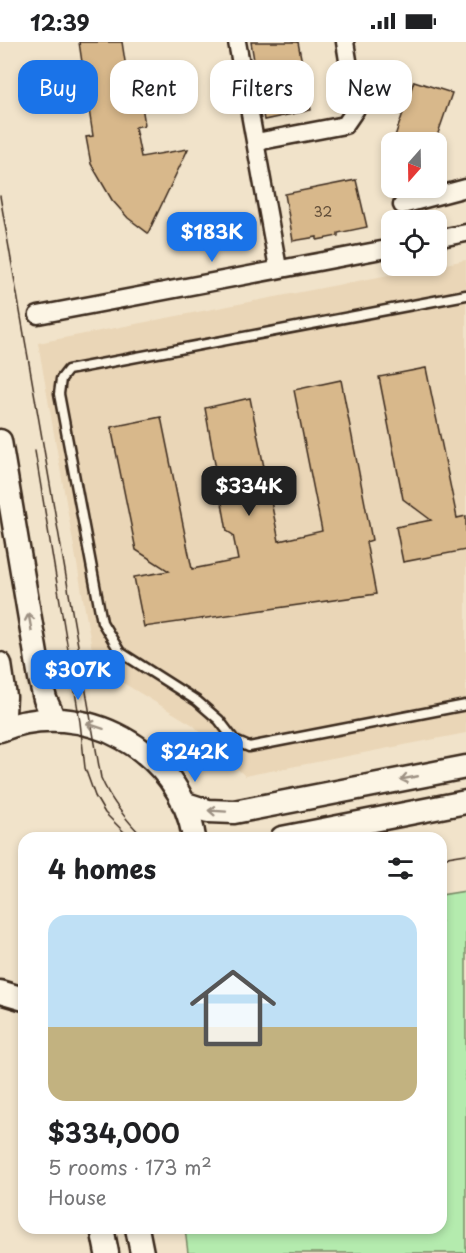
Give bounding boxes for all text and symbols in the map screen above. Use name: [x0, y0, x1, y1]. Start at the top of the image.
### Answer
text: 12:39: [30, 5, 90, 38]
chip: Buy: [18, 60, 98, 114]
chip: Rent: [110, 60, 198, 114]
chip: Filters: [210, 60, 314, 114]
chip: New: [326, 60, 412, 114]
north arrow: [381, 132, 447, 198]
map controls: [381, 132, 447, 276]
house number: 32: [314, 201, 332, 222]
button: locate: [381, 210, 447, 276]
pin: $183K: [170, 212, 254, 263]
text: $183K: [181, 216, 243, 246]
pin: $334K: [207, 466, 291, 517]
text: $334K: [215, 470, 283, 500]
one-way arrow: [25, 613, 36, 633]
pin: $307K: [36, 650, 120, 701]
text: $307K: [45, 654, 111, 684]
one-way arrow: [86, 720, 105, 731]
pin: $242K: [153, 732, 237, 783]
text: $242K: [161, 736, 229, 766]
one-way arrow: [399, 773, 419, 784]
one-way arrow: [207, 805, 227, 816]
text: 4 homes: [48, 849, 156, 888]
icon: filters: [384, 852, 417, 885]
icon: home: [179, 954, 287, 1062]
text: $334,000: [48, 1113, 180, 1152]
text: 5 rooms · 173 m²: [48, 1152, 212, 1182]
text: House: [48, 1182, 107, 1212]

